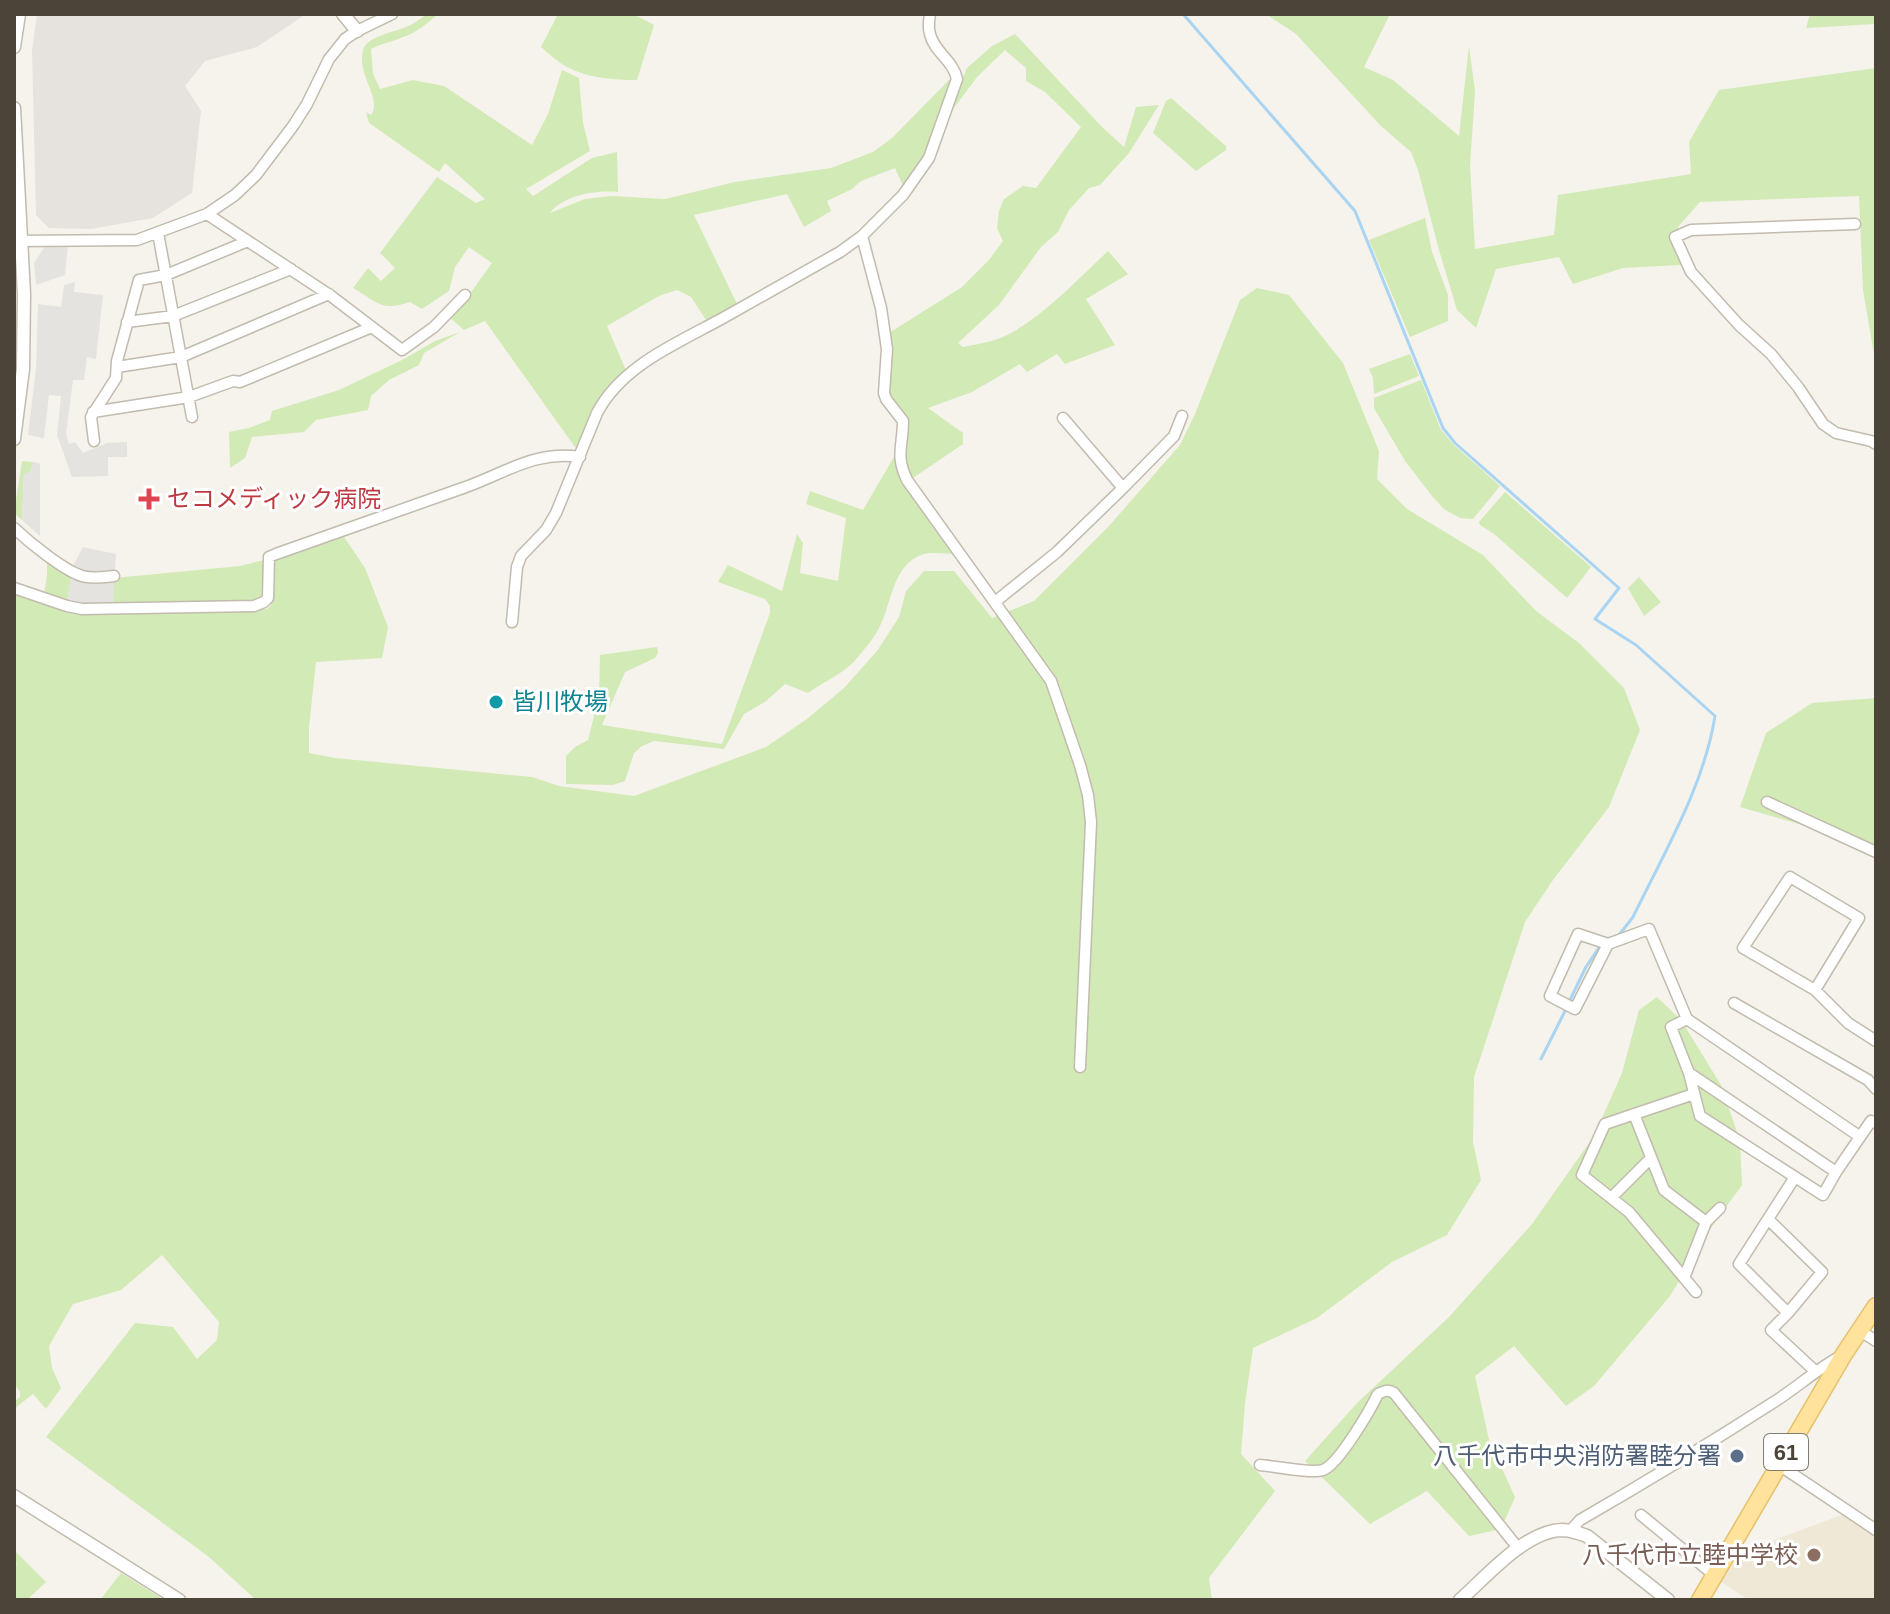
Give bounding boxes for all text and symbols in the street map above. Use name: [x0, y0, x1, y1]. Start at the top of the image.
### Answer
place label: セコメディック病院: [167, 485, 381, 512]
marker: セコメディック病院: [138, 488, 160, 510]
place label: 皆川牧場: [512, 688, 608, 715]
marker: 皆川牧場: [487, 693, 505, 711]
road number: 61: [1764, 1434, 1808, 1470]
place label: 八千代市中央消防署睦分署: [1433, 1442, 1721, 1469]
marker: 八千代市中央消防署睦分署: [1728, 1447, 1746, 1465]
place label: 八千代市立睦中学校: [1582, 1541, 1798, 1568]
marker: 八千代市立睦中学校: [1805, 1546, 1823, 1564]

